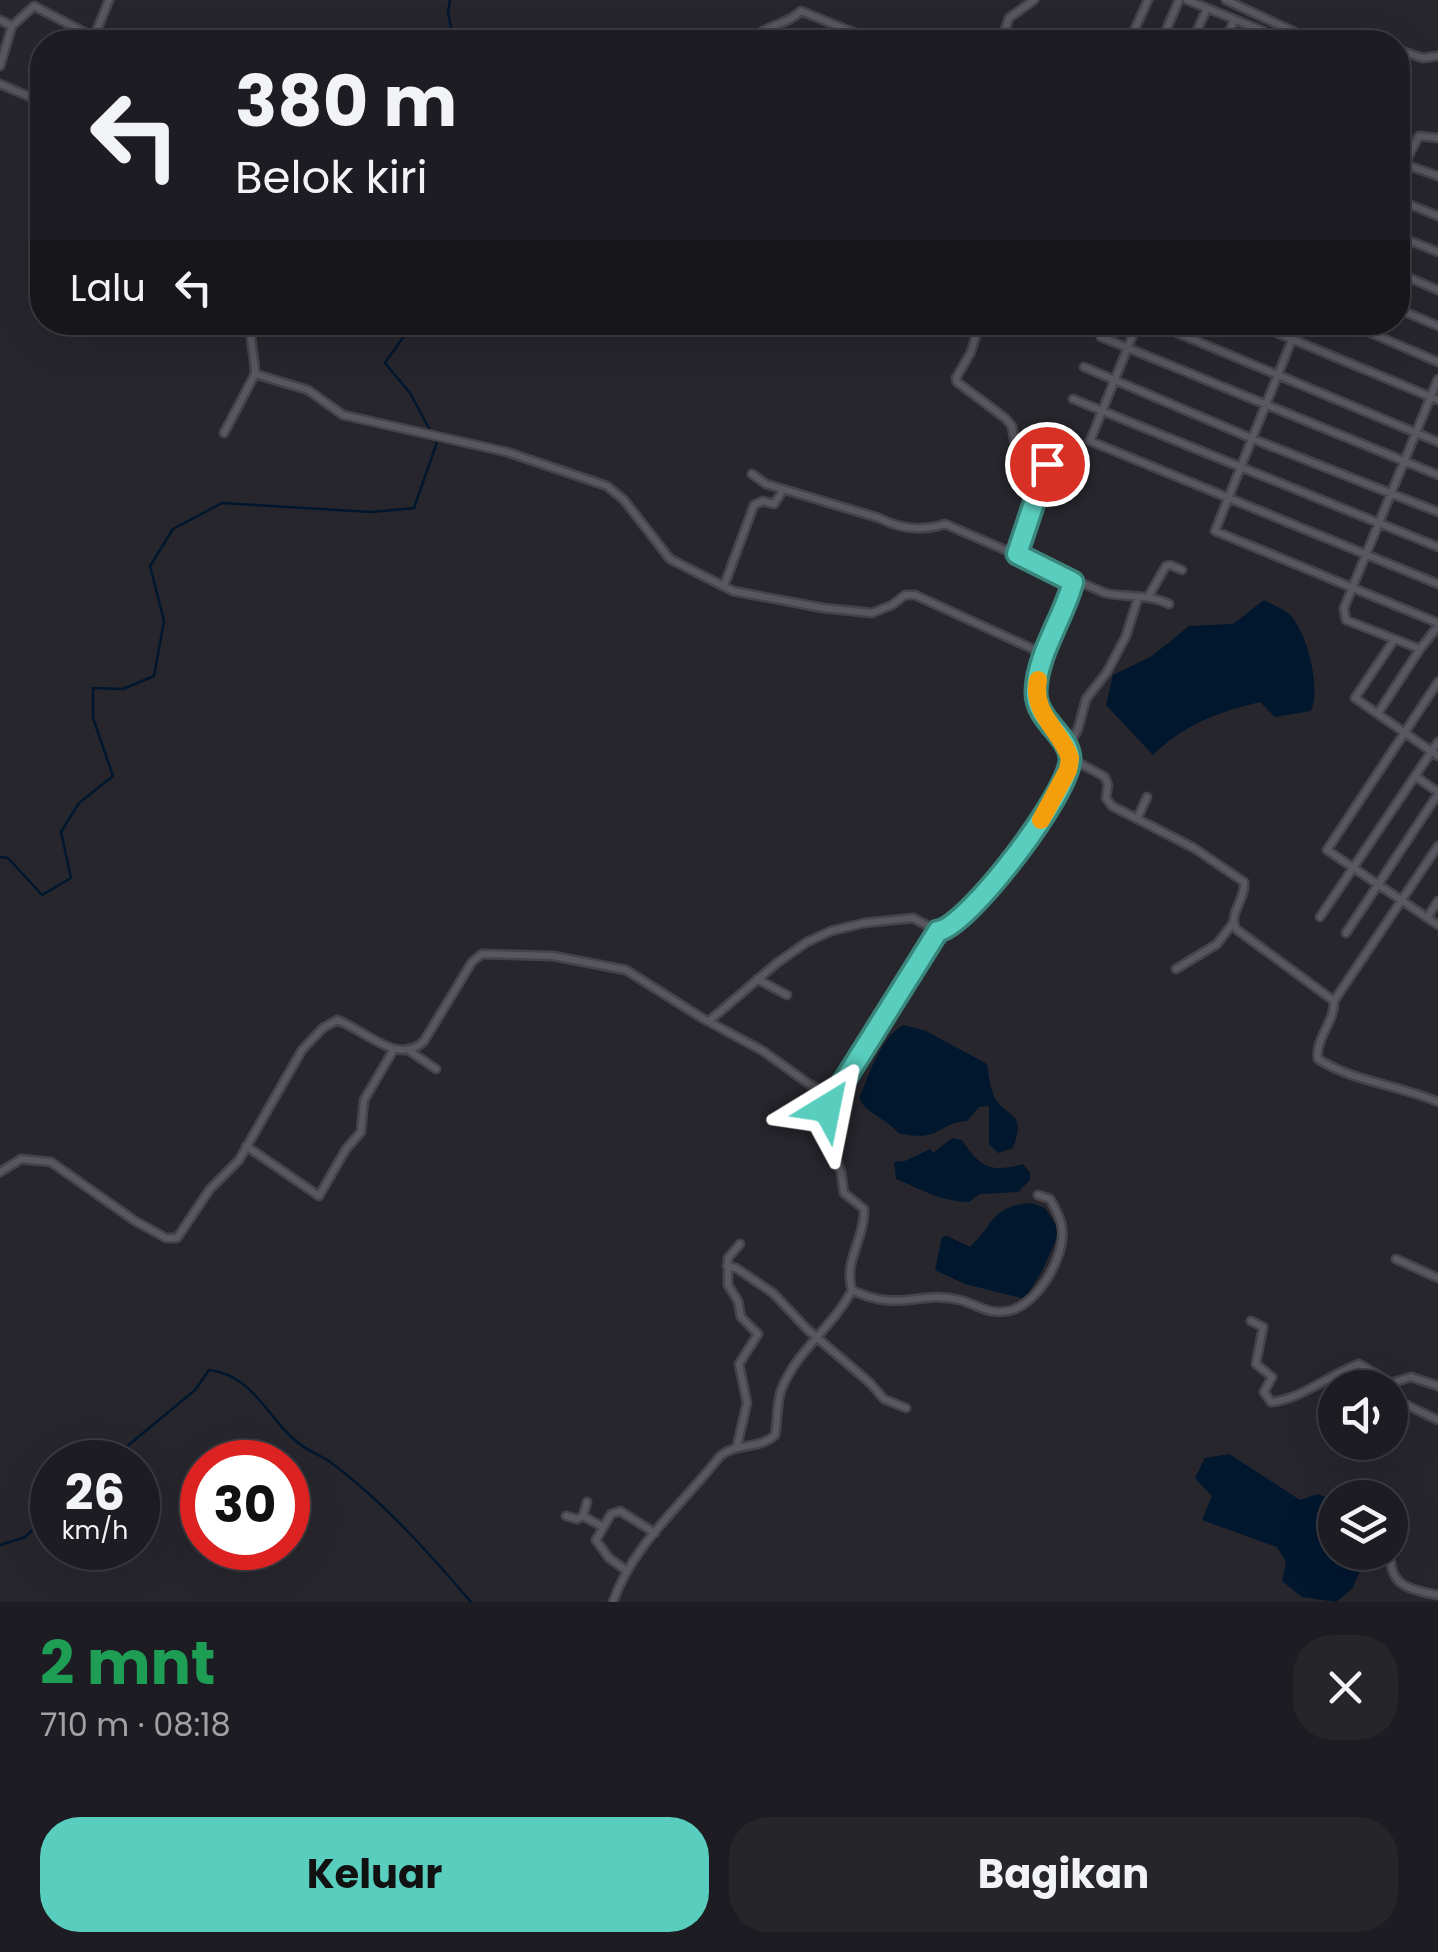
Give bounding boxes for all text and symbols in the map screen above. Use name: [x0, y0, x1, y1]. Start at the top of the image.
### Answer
text: 380 m: [235, 52, 457, 151]
icon: left: [70, 70, 200, 200]
text: Belok kiri: [235, 146, 428, 209]
icon: left: [166, 260, 221, 315]
text: Lalu: [70, 261, 146, 314]
pin: [1005, 422, 1090, 507]
icon: arrive: [1020, 437, 1075, 492]
position arrow: [775, 1056, 879, 1160]
map controls: [1318, 1370, 1408, 1570]
button: sound: [1318, 1370, 1408, 1460]
speed limit sign: 30: [180, 1440, 310, 1570]
text: 26: [65, 1457, 125, 1528]
button: layers: [1318, 1480, 1408, 1570]
text: km/h: [62, 1513, 128, 1548]
text: 2 mnt: [40, 1621, 215, 1705]
button: close: [1293, 1635, 1398, 1740]
text: 710 m · 08:18: [40, 1702, 231, 1747]
button: Keluar: [40, 1817, 709, 1932]
button: Bagikan: [729, 1817, 1398, 1932]

